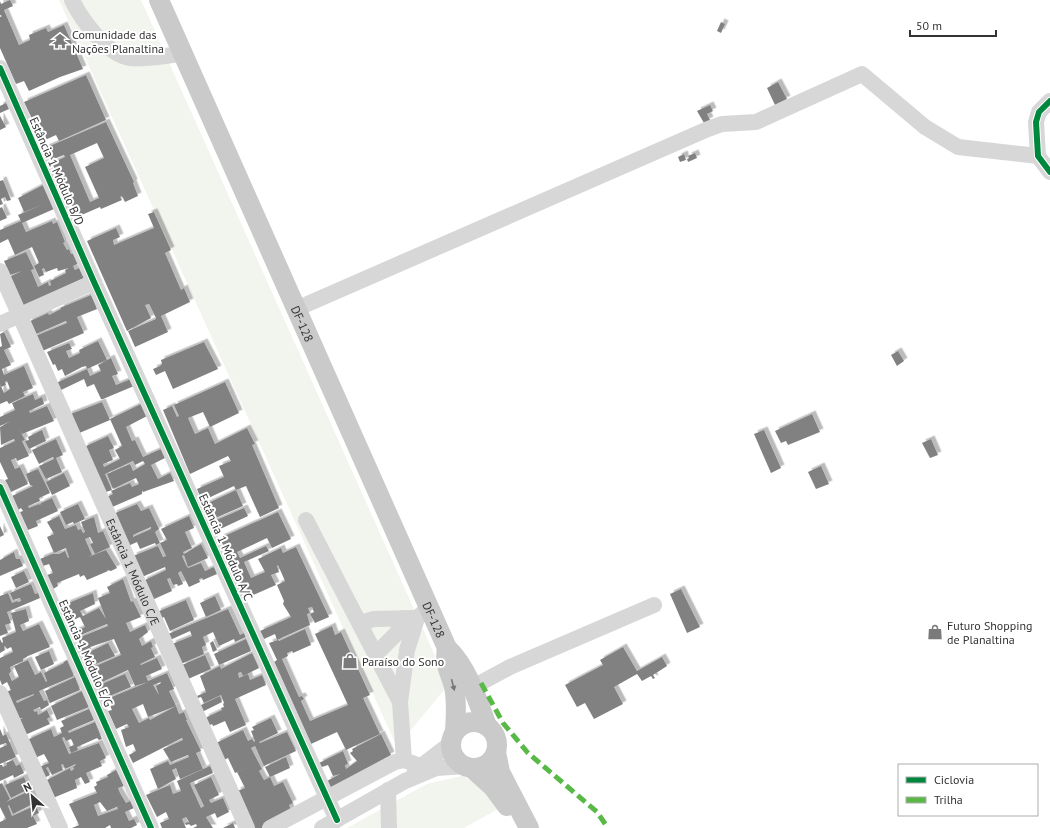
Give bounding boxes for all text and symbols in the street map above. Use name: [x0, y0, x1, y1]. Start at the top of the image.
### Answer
scale bar: [910, 12, 996, 38]
text: 50 m: [916, 18, 942, 33]
place label: Comunidade das Nações Planaltina: [72, 27, 164, 56]
temple icon: Comunidade das Nações Planaltina: [51, 32, 69, 50]
street label: Estância 1 Módulo B/D: [26, 115, 88, 227]
street label: DF-128: [288, 303, 317, 344]
street label: Estância 1 Módulo A/C: [196, 491, 256, 603]
street label: Estância 1 Módulo C/E: [103, 516, 164, 627]
street label: Estância 1 Módulo E/G: [56, 597, 116, 709]
street label: DF-128: [420, 599, 449, 640]
place label: Futuro Shopping de Planaltina: [947, 618, 1033, 647]
shop icon: Futuro Shopping de Planaltina: [926, 623, 944, 641]
shop icon: Paraíso do Sono: [341, 652, 359, 670]
place label: Paraíso do Sono: [362, 654, 444, 669]
one-way arrow: [450, 679, 456, 692]
legend: [898, 764, 1038, 816]
text: Ciclovia: [934, 772, 974, 787]
north arrow: [12, 776, 52, 816]
text: N: [21, 779, 34, 795]
text: Trilha: [934, 792, 963, 807]

